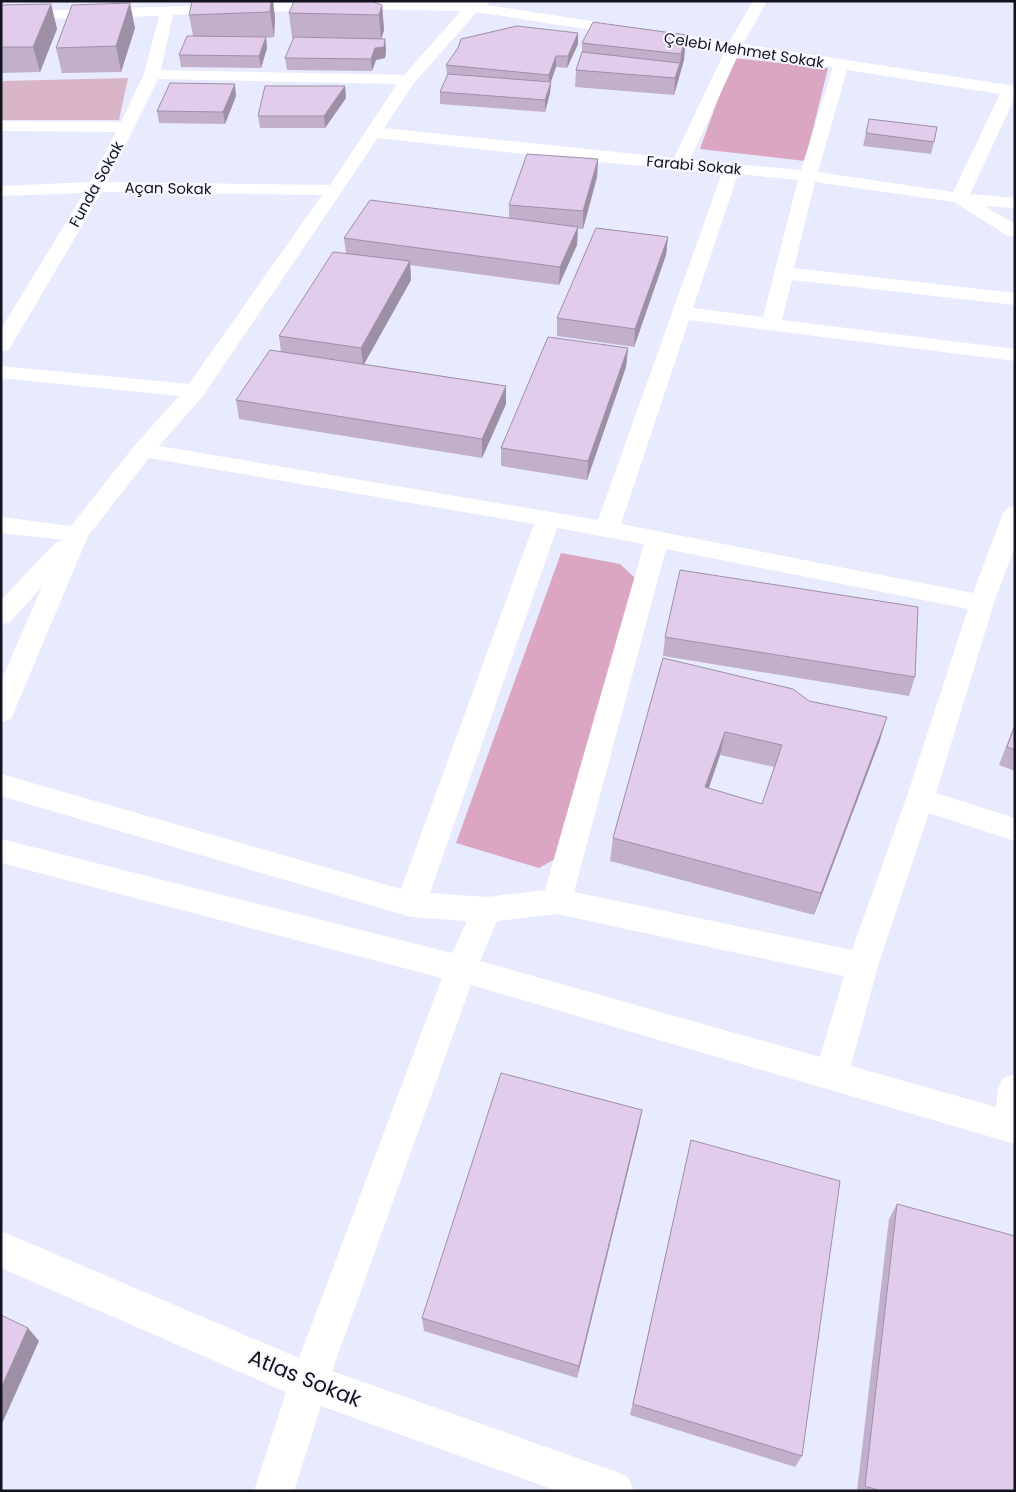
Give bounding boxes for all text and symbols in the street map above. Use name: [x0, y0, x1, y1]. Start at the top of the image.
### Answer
street label: Çelebi Mehmet Sokak: [662, 27, 826, 73]
street label: Funda Sokak: [64, 137, 128, 231]
street label: Farabi Sokak: [646, 150, 743, 180]
street label: Açan Sokak: [124, 177, 212, 199]
street label: Atlas Sokak: [244, 1342, 366, 1414]

